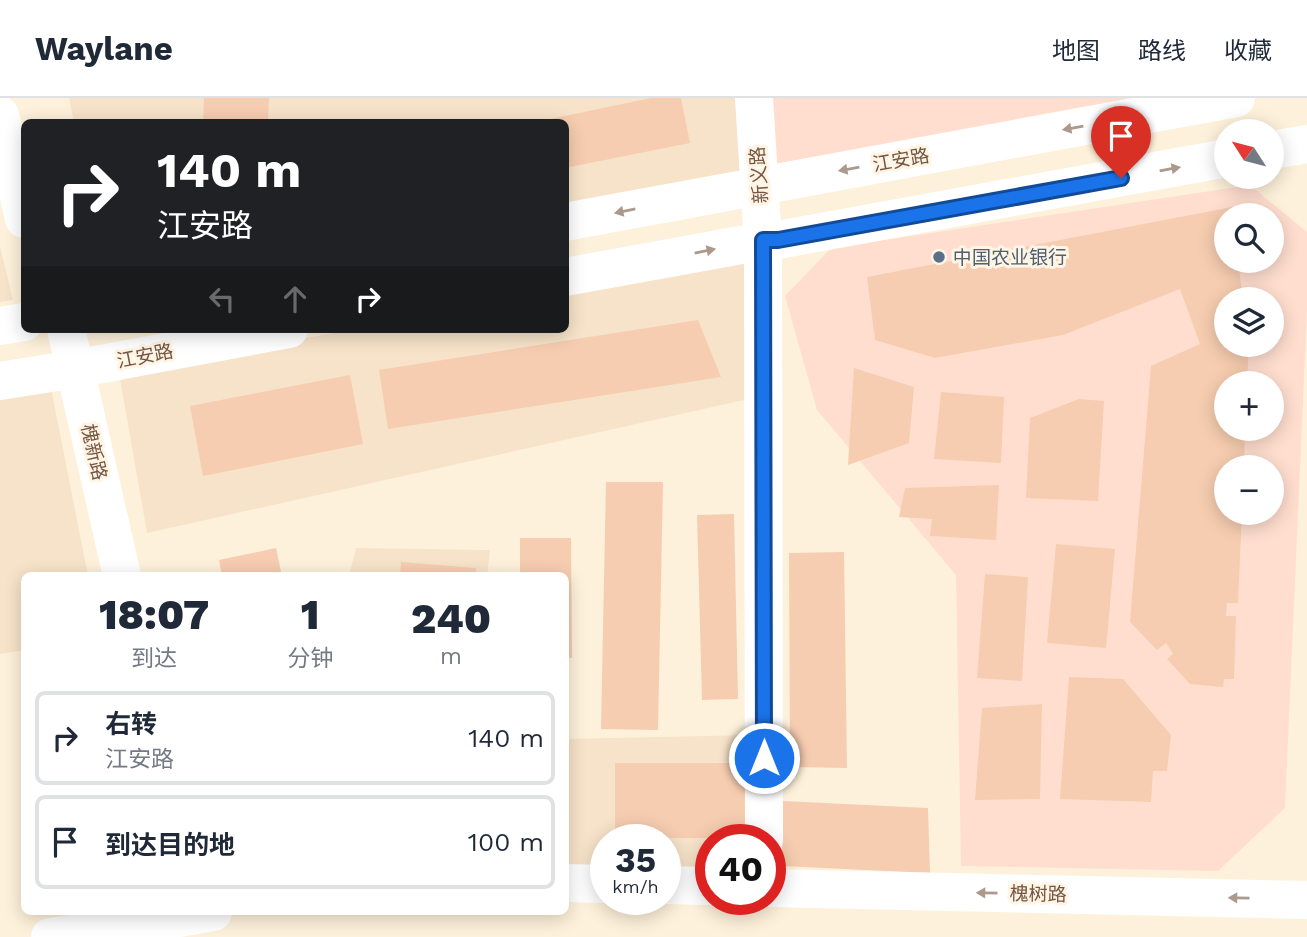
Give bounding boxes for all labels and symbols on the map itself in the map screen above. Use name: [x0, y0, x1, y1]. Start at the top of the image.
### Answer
pin: [1091, 106, 1151, 178]
north arrow: [1214, 119, 1284, 189]
one-way arrow: [1061, 123, 1083, 134]
street label: 江安路: [871, 144, 931, 176]
street label: 新义路: [746, 146, 772, 204]
one-way arrow: [1159, 163, 1181, 174]
one-way arrow: [838, 164, 860, 175]
one-way arrow: [614, 206, 636, 217]
one-way arrow: [694, 246, 716, 257]
place label: 中国农业银行: [953, 246, 1067, 269]
marker: 中国农业银行: [931, 249, 947, 265]
street label: 江安路: [115, 339, 175, 373]
street label: 槐新路: [76, 422, 112, 482]
position arrow: [727, 721, 801, 795]
speed limit sign: 40: [695, 824, 786, 915]
street label: 槐树路: [1009, 882, 1067, 906]
one-way arrow: [976, 887, 998, 898]
one-way arrow: [1228, 892, 1250, 904]

